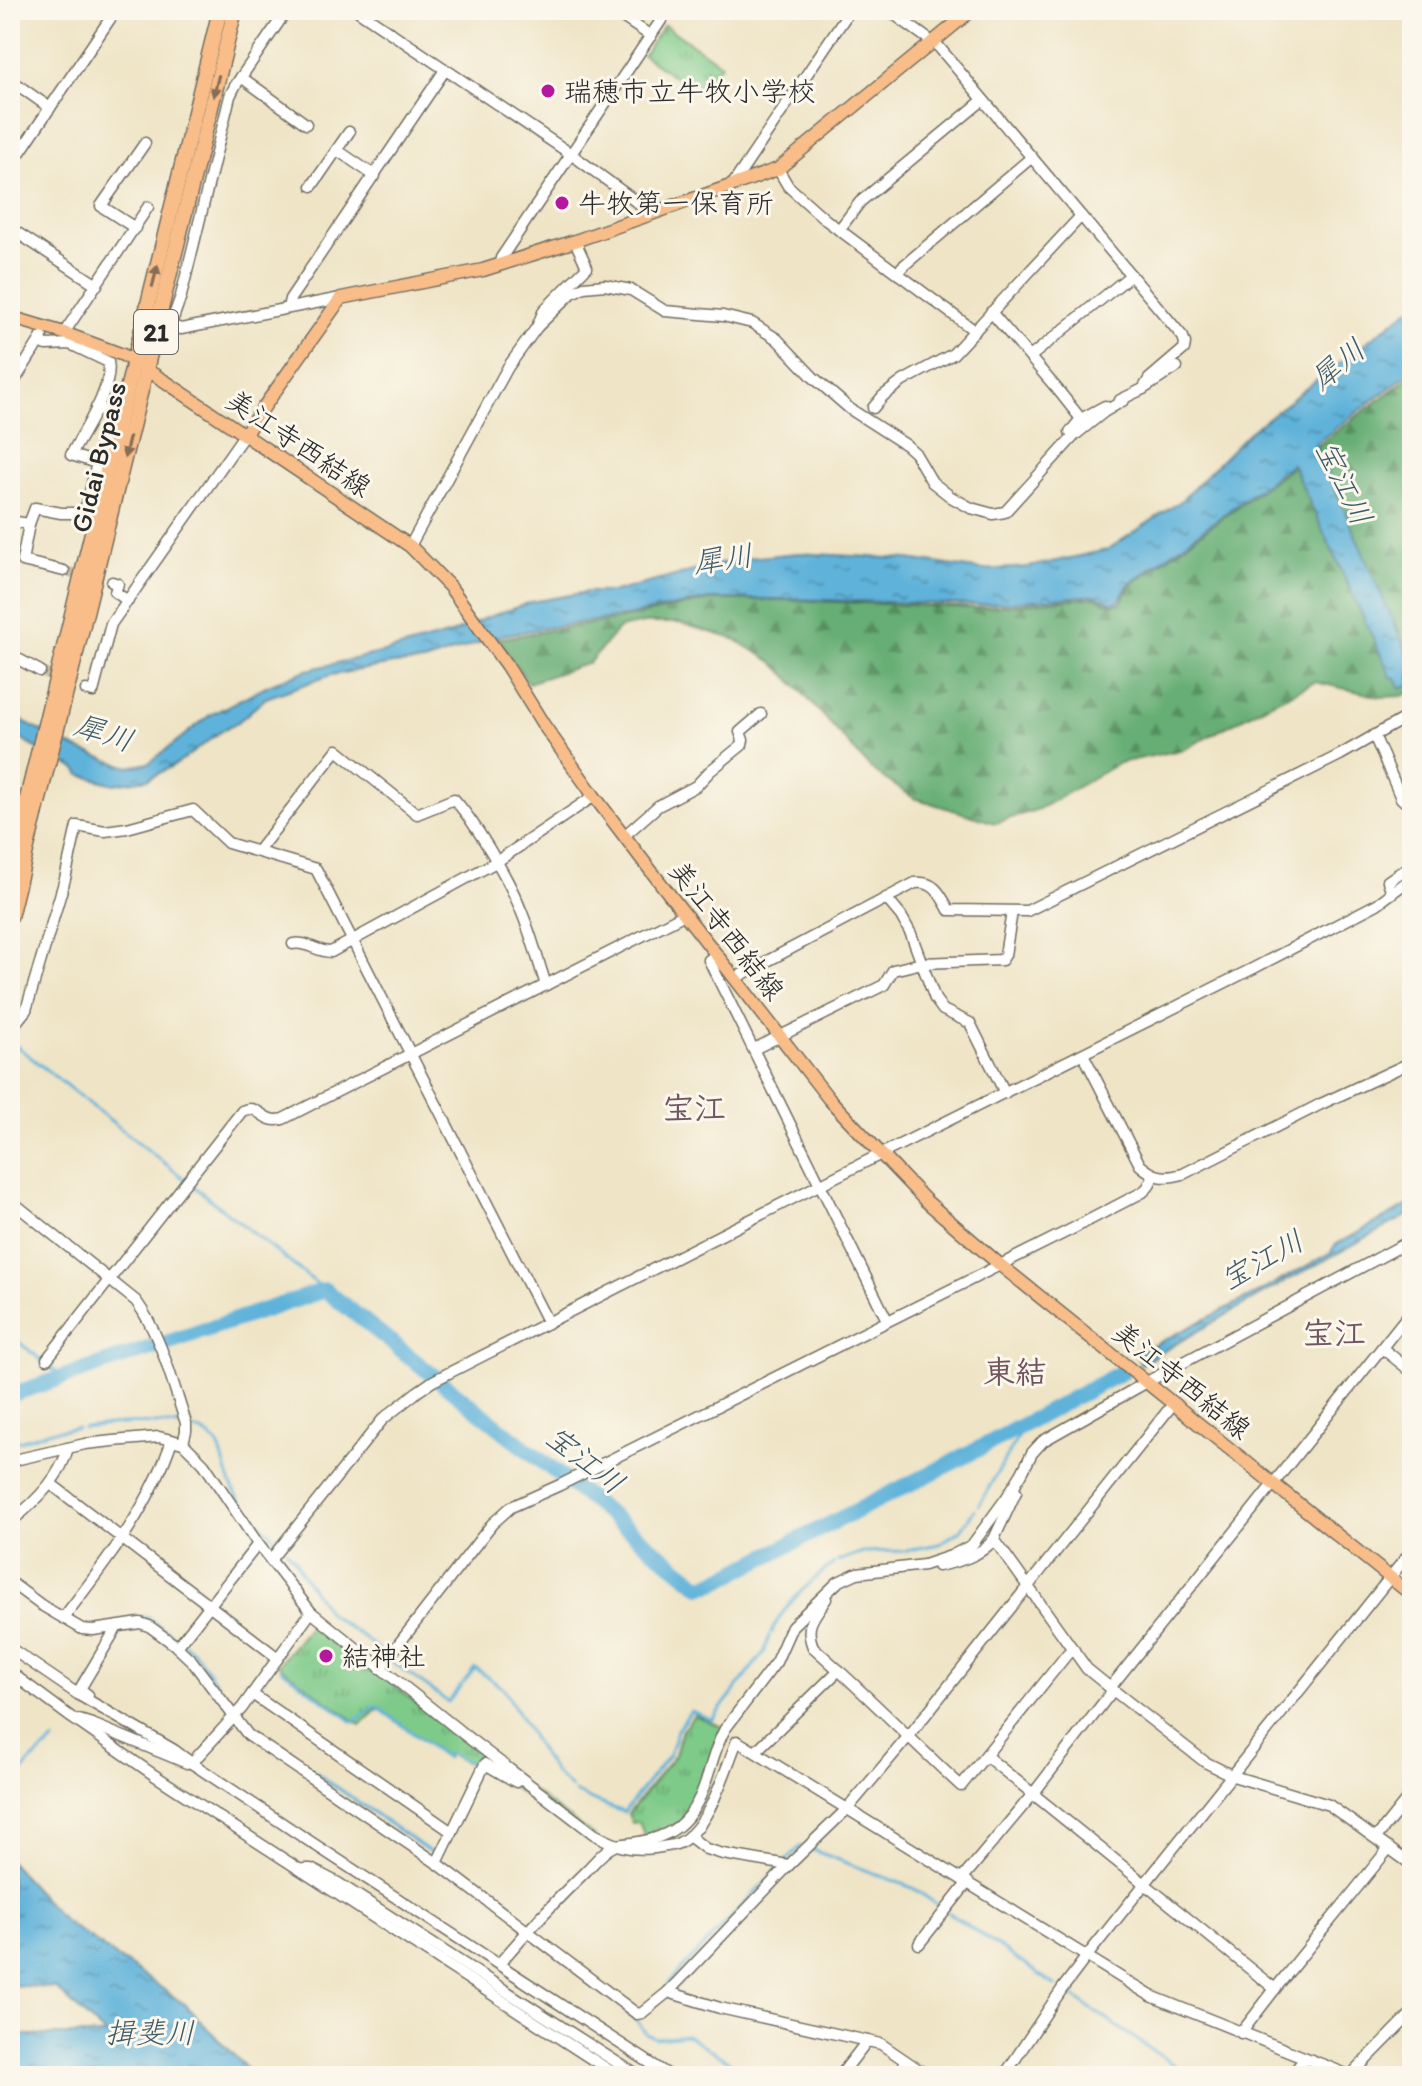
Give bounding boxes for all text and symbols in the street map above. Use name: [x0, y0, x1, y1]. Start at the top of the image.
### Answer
one-way arrow: [210, 73, 222, 98]
place label: 瑞穂市立牛牧小学校: [564, 74, 816, 108]
marker: 瑞穂市立牛牧小学校: [539, 82, 557, 100]
place label: 牛牧第一保育所: [578, 186, 774, 220]
marker: 牛牧第一保育所: [553, 194, 571, 212]
one-way arrow: [149, 263, 162, 288]
road number: 21: [134, 310, 178, 354]
water label: 犀川: [1303, 330, 1373, 397]
street label: Gidai Bypass: [63, 378, 133, 536]
street label: 美江寺西結線: [220, 382, 378, 504]
one-way arrow: [120, 434, 132, 459]
water label: 宝江川: [1308, 434, 1381, 531]
water label: 犀川: [691, 536, 755, 581]
water label: 犀川: [70, 706, 138, 759]
street label: 美江寺西結線: [662, 853, 792, 1007]
district label: 宝江: [662, 1089, 726, 1127]
water label: 宝江川: [1213, 1222, 1310, 1298]
street label: 美江寺西結線: [1106, 1314, 1258, 1446]
district label: 宝江: [1302, 1314, 1366, 1352]
district label: 東結: [983, 1353, 1047, 1391]
water label: 宝江川: [538, 1417, 632, 1502]
place label: 結神社: [342, 1639, 426, 1673]
marker: 結神社: [317, 1647, 335, 1665]
water label: 揖斐川: [105, 2014, 195, 2051]

